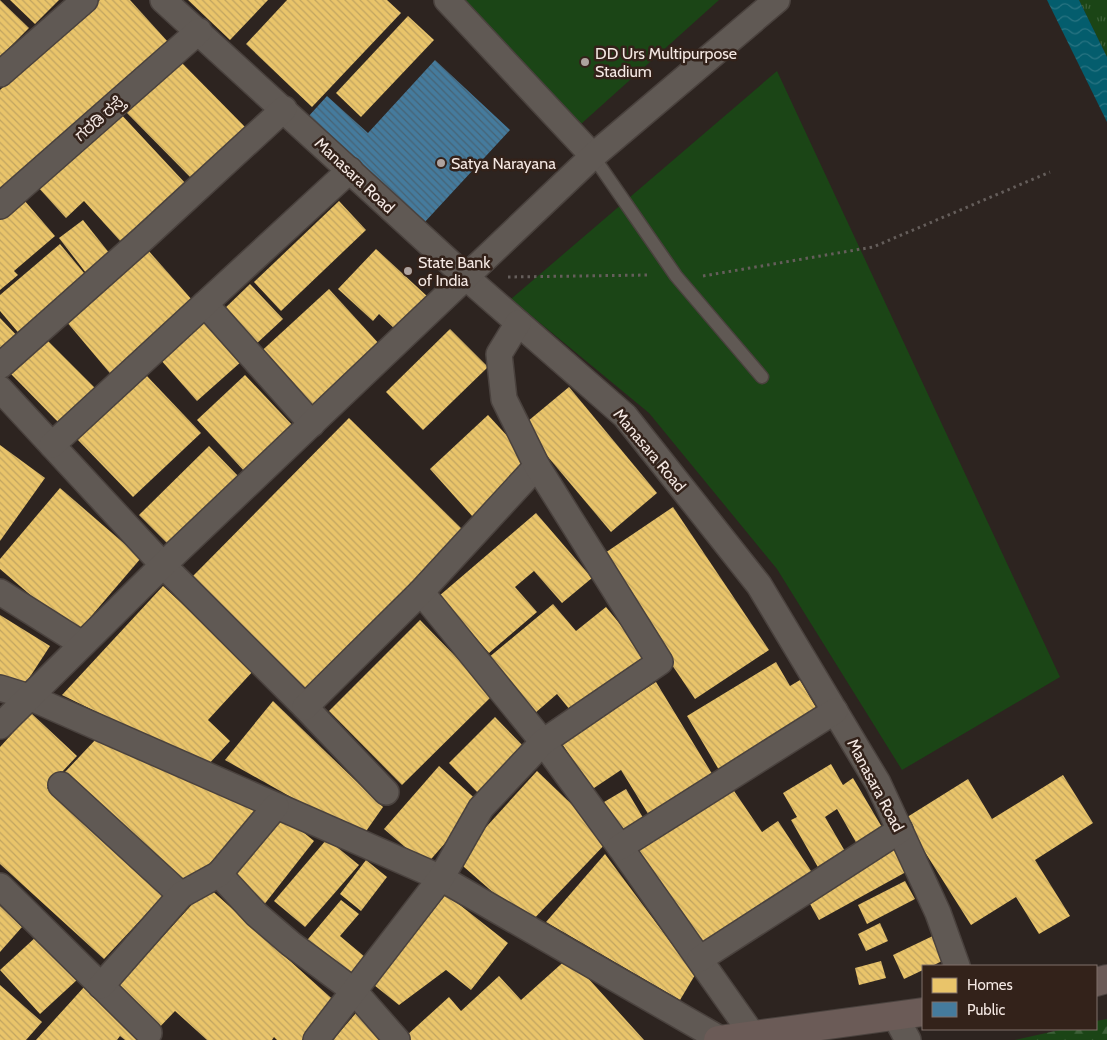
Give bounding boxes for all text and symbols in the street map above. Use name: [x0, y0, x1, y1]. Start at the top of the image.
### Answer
place label: DD Urs Multipurpose Stadium: [595, 44, 737, 81]
marker: DD Urs Multipurpose Stadium: [579, 56, 591, 68]
street label: ಗರಡಿ ರಸ್ತೆ: [71, 91, 129, 146]
street label: Manasara Road: [311, 133, 399, 217]
place label: Satya Narayana: [451, 154, 556, 173]
marker: Satya Narayana: [435, 157, 447, 169]
place label: State Bank of India: [418, 253, 491, 290]
marker: State Bank of India: [402, 265, 414, 277]
street label: Manasara Road: [609, 405, 690, 496]
street label: Manasara Road: [843, 736, 908, 835]
legend: [922, 965, 1097, 1030]
text: Homes: [967, 976, 1013, 994]
text: Public: [967, 1001, 1005, 1019]

